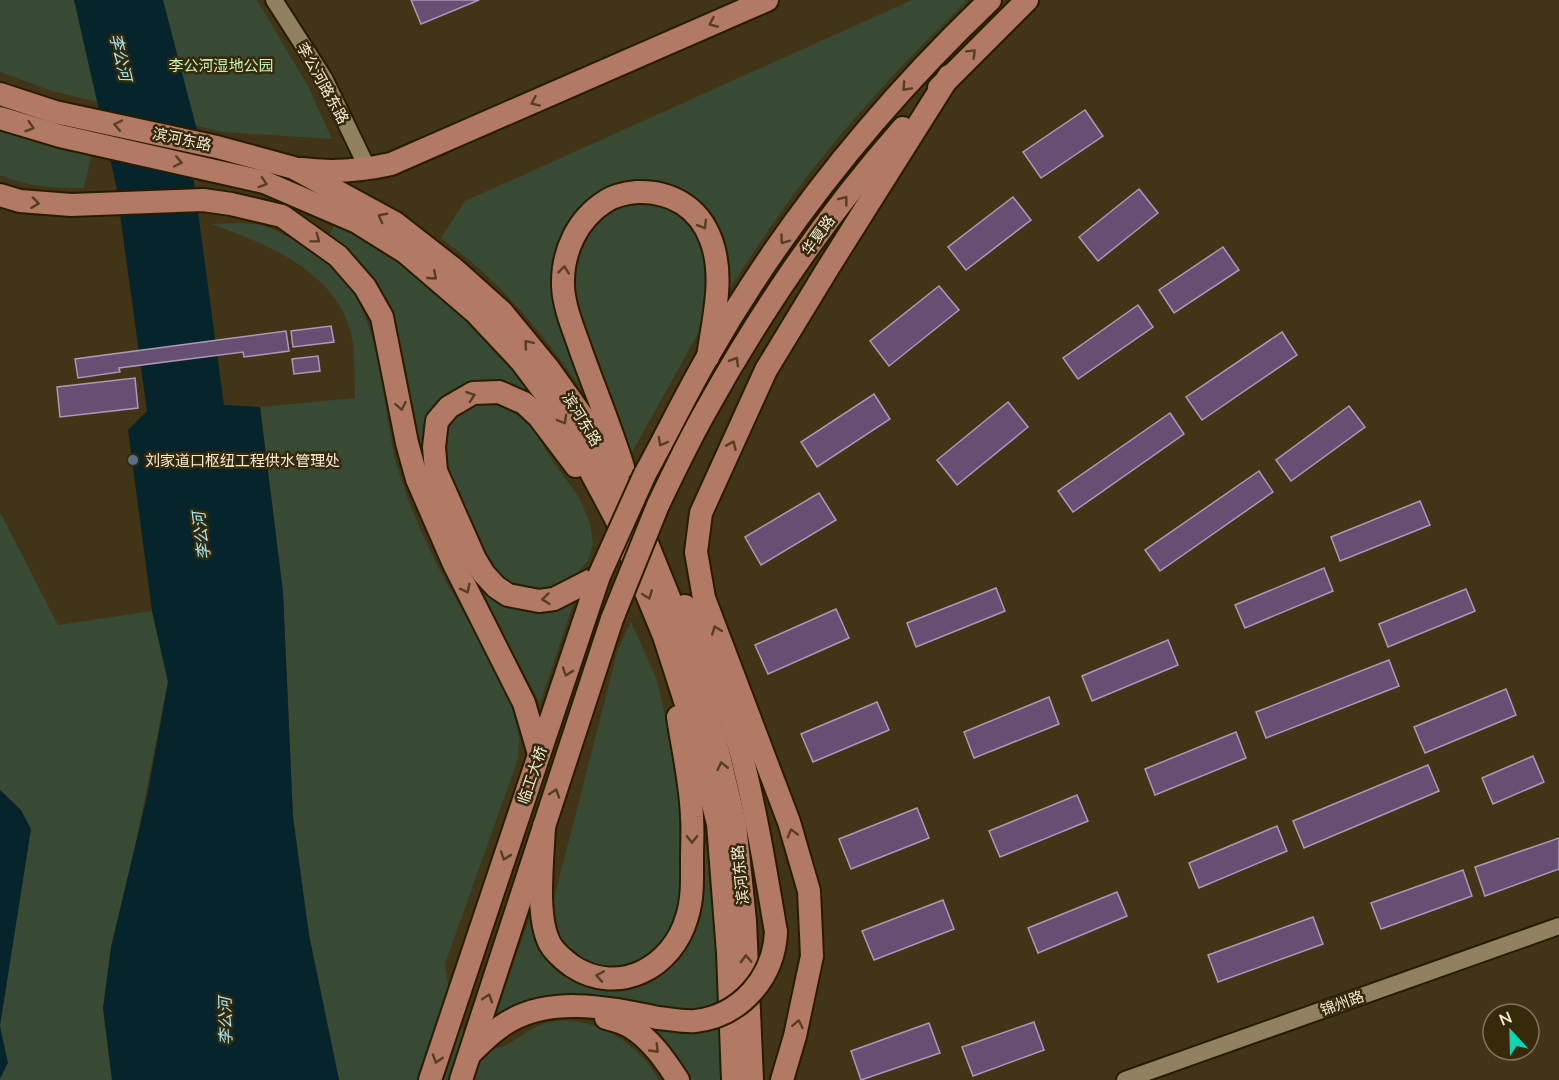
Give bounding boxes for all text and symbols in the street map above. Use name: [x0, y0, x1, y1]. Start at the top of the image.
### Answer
one-way arrow: [709, 16, 720, 28]
water label: 李公河: [106, 31, 137, 86]
street label: 李公河路东路: [293, 39, 353, 127]
one-way arrow: [965, 50, 976, 61]
park label: 李公河湿地公园: [168, 56, 274, 75]
one-way arrow: [902, 80, 913, 91]
one-way arrow: [530, 94, 541, 106]
one-way arrow: [24, 120, 35, 132]
one-way arrow: [114, 120, 124, 133]
street label: 滨河东路: [151, 123, 213, 155]
one-way arrow: [173, 155, 183, 168]
one-way arrow: [257, 175, 268, 188]
one-way arrow: [30, 196, 39, 209]
one-way arrow: [837, 196, 848, 207]
street label: 华夏路: [797, 211, 839, 259]
one-way arrow: [378, 213, 388, 224]
one-way arrow: [695, 219, 707, 229]
one-way arrow: [309, 232, 320, 243]
one-way arrow: [781, 233, 792, 244]
one-way arrow: [558, 266, 570, 275]
one-way arrow: [426, 269, 437, 280]
one-way arrow: [525, 340, 536, 351]
one-way arrow: [727, 357, 739, 367]
street label: 滨河东路: [558, 389, 606, 449]
one-way arrow: [466, 391, 476, 403]
one-way arrow: [394, 401, 407, 411]
one-way arrow: [556, 413, 567, 424]
one-way arrow: [658, 436, 669, 446]
one-way arrow: [725, 441, 737, 452]
place label: 刘家道口枢纽工程供水管理处: [145, 451, 340, 470]
marker: 刘家道口枢纽工程供水管理处: [126, 453, 140, 467]
water label: 李公河: [188, 508, 214, 561]
one-way arrow: [459, 583, 471, 594]
one-way arrow: [641, 589, 654, 599]
one-way arrow: [541, 592, 551, 605]
one-way arrow: [711, 625, 724, 636]
one-way arrow: [562, 666, 574, 677]
street label: 临工大桥: [513, 744, 551, 806]
one-way arrow: [716, 761, 729, 771]
one-way arrow: [548, 788, 561, 799]
one-way arrow: [787, 828, 799, 839]
one-way arrow: [686, 835, 698, 844]
street label: 滨河东路: [727, 844, 753, 906]
one-way arrow: [499, 850, 512, 861]
one-way arrow: [740, 954, 753, 963]
one-way arrow: [595, 970, 605, 983]
street label: 锦州路: [1318, 986, 1366, 1020]
one-way arrow: [481, 993, 493, 1004]
water label: 李公河: [215, 994, 235, 1045]
north arrow: [1481, 1002, 1541, 1062]
text: N: [1496, 1007, 1515, 1030]
one-way arrow: [791, 1019, 804, 1029]
one-way arrow: [648, 1042, 659, 1053]
one-way arrow: [432, 1053, 445, 1064]

